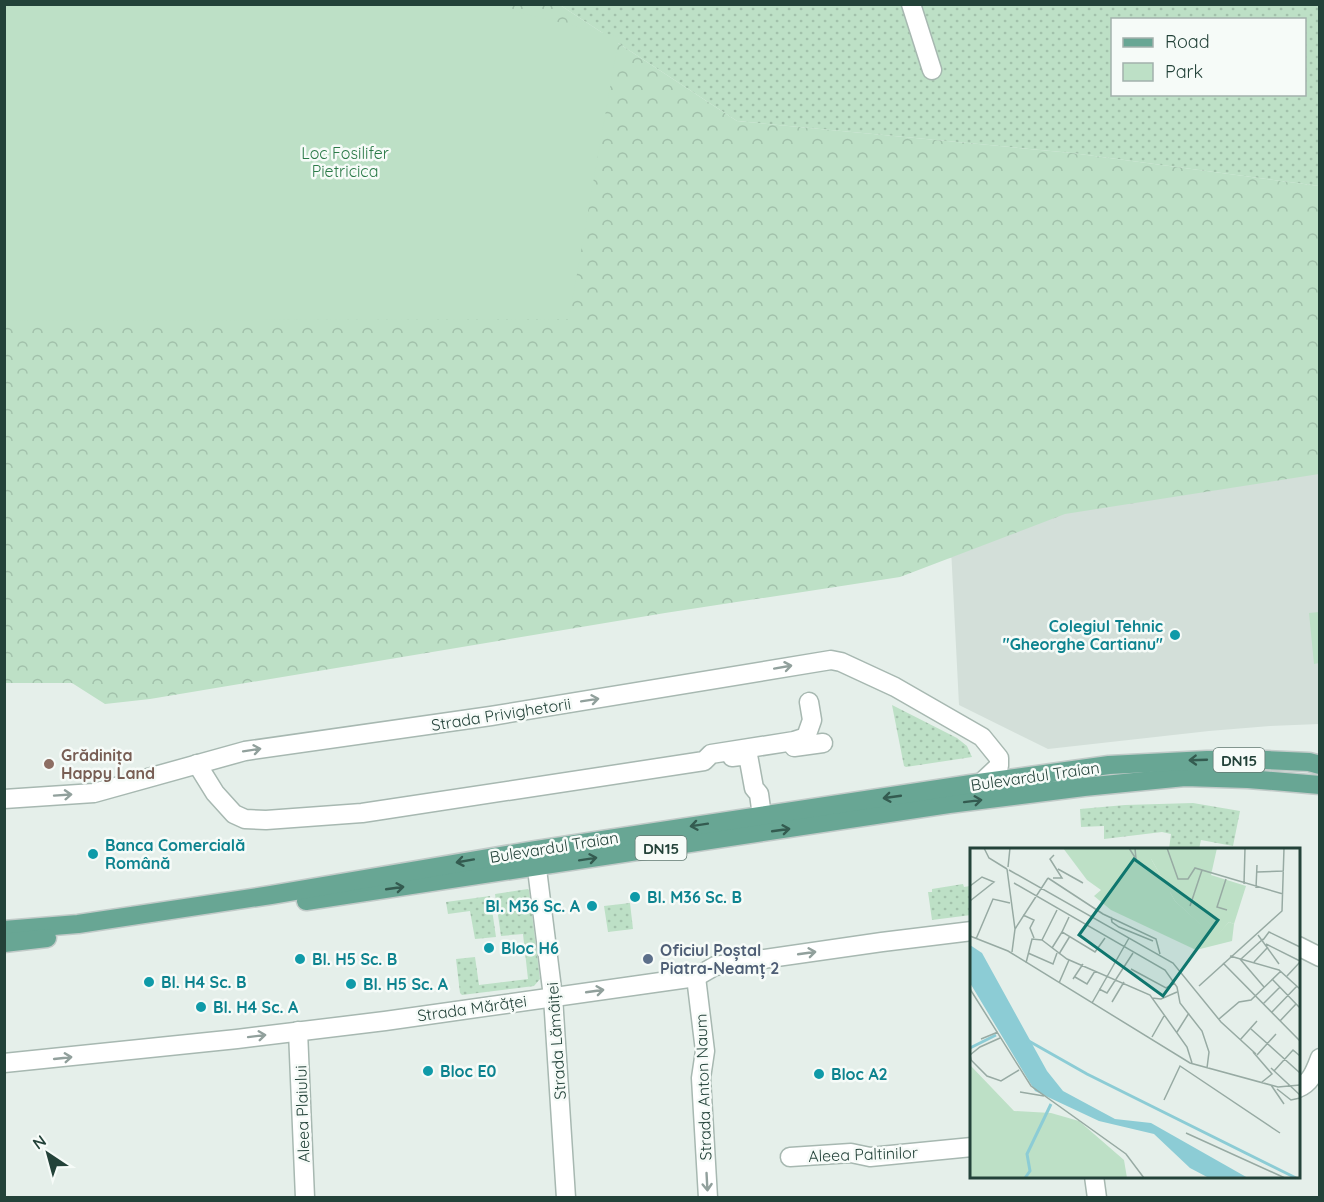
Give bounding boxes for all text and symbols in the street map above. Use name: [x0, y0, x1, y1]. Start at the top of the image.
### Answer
legend: [1111, 18, 1306, 96]
text: Road: [1165, 30, 1210, 53]
text: Park: [1165, 60, 1203, 83]
park label: Loc Fosilifer Pietricica: [301, 143, 389, 181]
place label: Colegiul Tehnic "Gheorghe Cartianu": [1003, 616, 1163, 654]
marker: Colegiul Tehnic "Gheorghe Cartianu": [1168, 628, 1182, 642]
one-way arrow: [772, 662, 792, 673]
street label: Strada Privighetorii: [430, 693, 572, 735]
one-way arrow: [580, 694, 600, 705]
one-way arrow: [242, 744, 261, 755]
place label: Grădinița Happy Land: [61, 745, 155, 783]
road number: DN15: [1214, 748, 1264, 772]
one-way arrow: [1189, 755, 1209, 766]
marker: Grădinița Happy Land: [42, 757, 56, 771]
street label: Bulevardul Traian: [969, 757, 1101, 795]
one-way arrow: [52, 789, 72, 800]
one-way arrow: [882, 791, 902, 802]
one-way arrow: [963, 795, 983, 806]
one-way arrow: [689, 820, 709, 831]
one-way arrow: [770, 824, 790, 835]
street label: Bulevardul Traian: [488, 827, 620, 867]
place label: Banca Comercială Română: [105, 835, 245, 873]
road number: DN15: [636, 836, 686, 860]
marker: Banca Comercială Română: [86, 847, 100, 861]
inset map: [970, 848, 1300, 1178]
one-way arrow: [577, 853, 597, 864]
one-way arrow: [455, 856, 475, 867]
one-way arrow: [385, 882, 404, 893]
place label: Bl. M36 Sc. B: [647, 887, 742, 907]
marker: Bl. M36 Sc. B: [628, 890, 642, 904]
place label: Bl. M36 Sc. A: [485, 896, 581, 916]
marker: Bl. M36 Sc. A: [585, 899, 599, 913]
place label: Bloc H6: [501, 938, 559, 958]
place label: Oficiul Poștal Piatra-Neamț 2: [660, 940, 779, 979]
marker: Bloc H6: [482, 941, 496, 955]
one-way arrow: [796, 947, 816, 958]
place label: Bl. H5 Sc. B: [312, 949, 397, 969]
marker: Bl. H5 Sc. B: [293, 952, 307, 966]
marker: Oficiul Poștal Piatra-Neamț 2: [641, 952, 655, 966]
place label: Bl. H4 Sc. B: [161, 972, 246, 992]
place label: Bl. H5 Sc. A: [363, 974, 449, 994]
marker: Bl. H4 Sc. B: [142, 975, 156, 989]
marker: Bl. H5 Sc. A: [344, 977, 358, 991]
street label: Strada Lămâiței: [542, 982, 570, 1100]
one-way arrow: [585, 985, 605, 996]
street label: Strada Mărăței: [416, 990, 528, 1026]
place label: Bl. H4 Sc. A: [213, 997, 299, 1017]
marker: Bl. H4 Sc. A: [194, 1000, 208, 1014]
street label: Strada Anton Naum: [690, 1013, 716, 1161]
one-way arrow: [246, 1031, 266, 1042]
one-way arrow: [52, 1052, 72, 1063]
place label: Bloc E0: [440, 1061, 497, 1081]
marker: Bloc E0: [421, 1064, 435, 1078]
place label: Bloc A2: [831, 1064, 888, 1084]
street label: Aleea Plaiului: [290, 1065, 314, 1163]
marker: Bloc A2: [812, 1067, 826, 1081]
north arrow: [18, 1124, 78, 1184]
text: N: [29, 1130, 50, 1153]
street label: Aleea Paltinilor: [808, 1142, 918, 1166]
one-way arrow: [701, 1171, 712, 1191]

